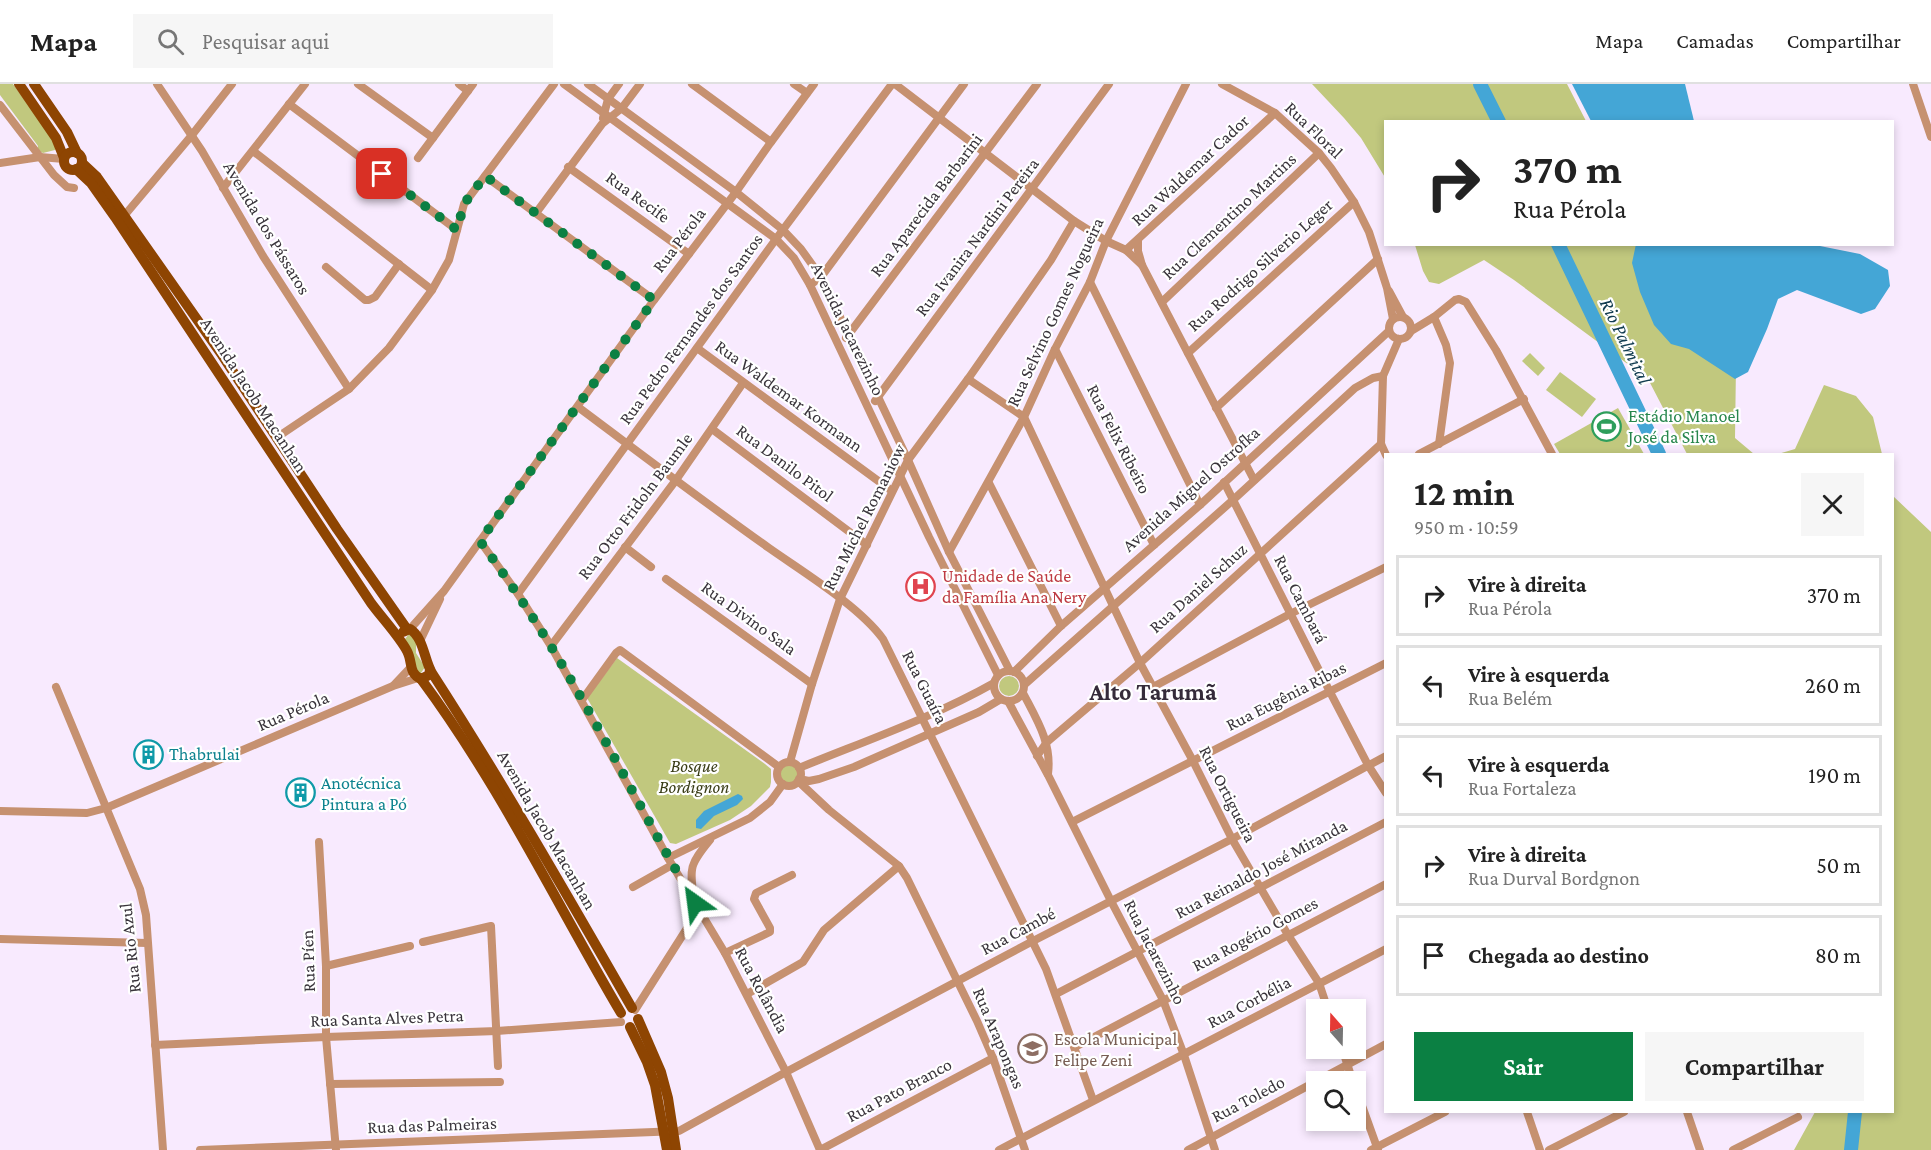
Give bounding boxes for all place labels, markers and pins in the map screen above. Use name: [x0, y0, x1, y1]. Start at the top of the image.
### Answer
pin: [356, 148, 407, 199]
place label: Estádio Manoel José da Silva: [1626, 406, 1740, 447]
sports icon: Estádio Manoel José da Silva: [1591, 410, 1623, 442]
place label: Unidade de Saúde da Família Ana Nery: [942, 566, 1087, 607]
hospital icon: Unidade de Saúde da Família Ana Nery: [905, 570, 937, 602]
building icon: Thabrulai: [132, 738, 164, 770]
place label: Thabrulai: [169, 744, 240, 764]
place label: Anotécnica Pintura a Pó: [321, 773, 407, 814]
building icon: Anotécnica Pintura a Pó: [284, 777, 316, 809]
place label: Escola Municipal Felipe Zeni: [1054, 1029, 1177, 1070]
school or university icon: Escola Municipal Felipe Zeni: [1017, 1033, 1049, 1065]

